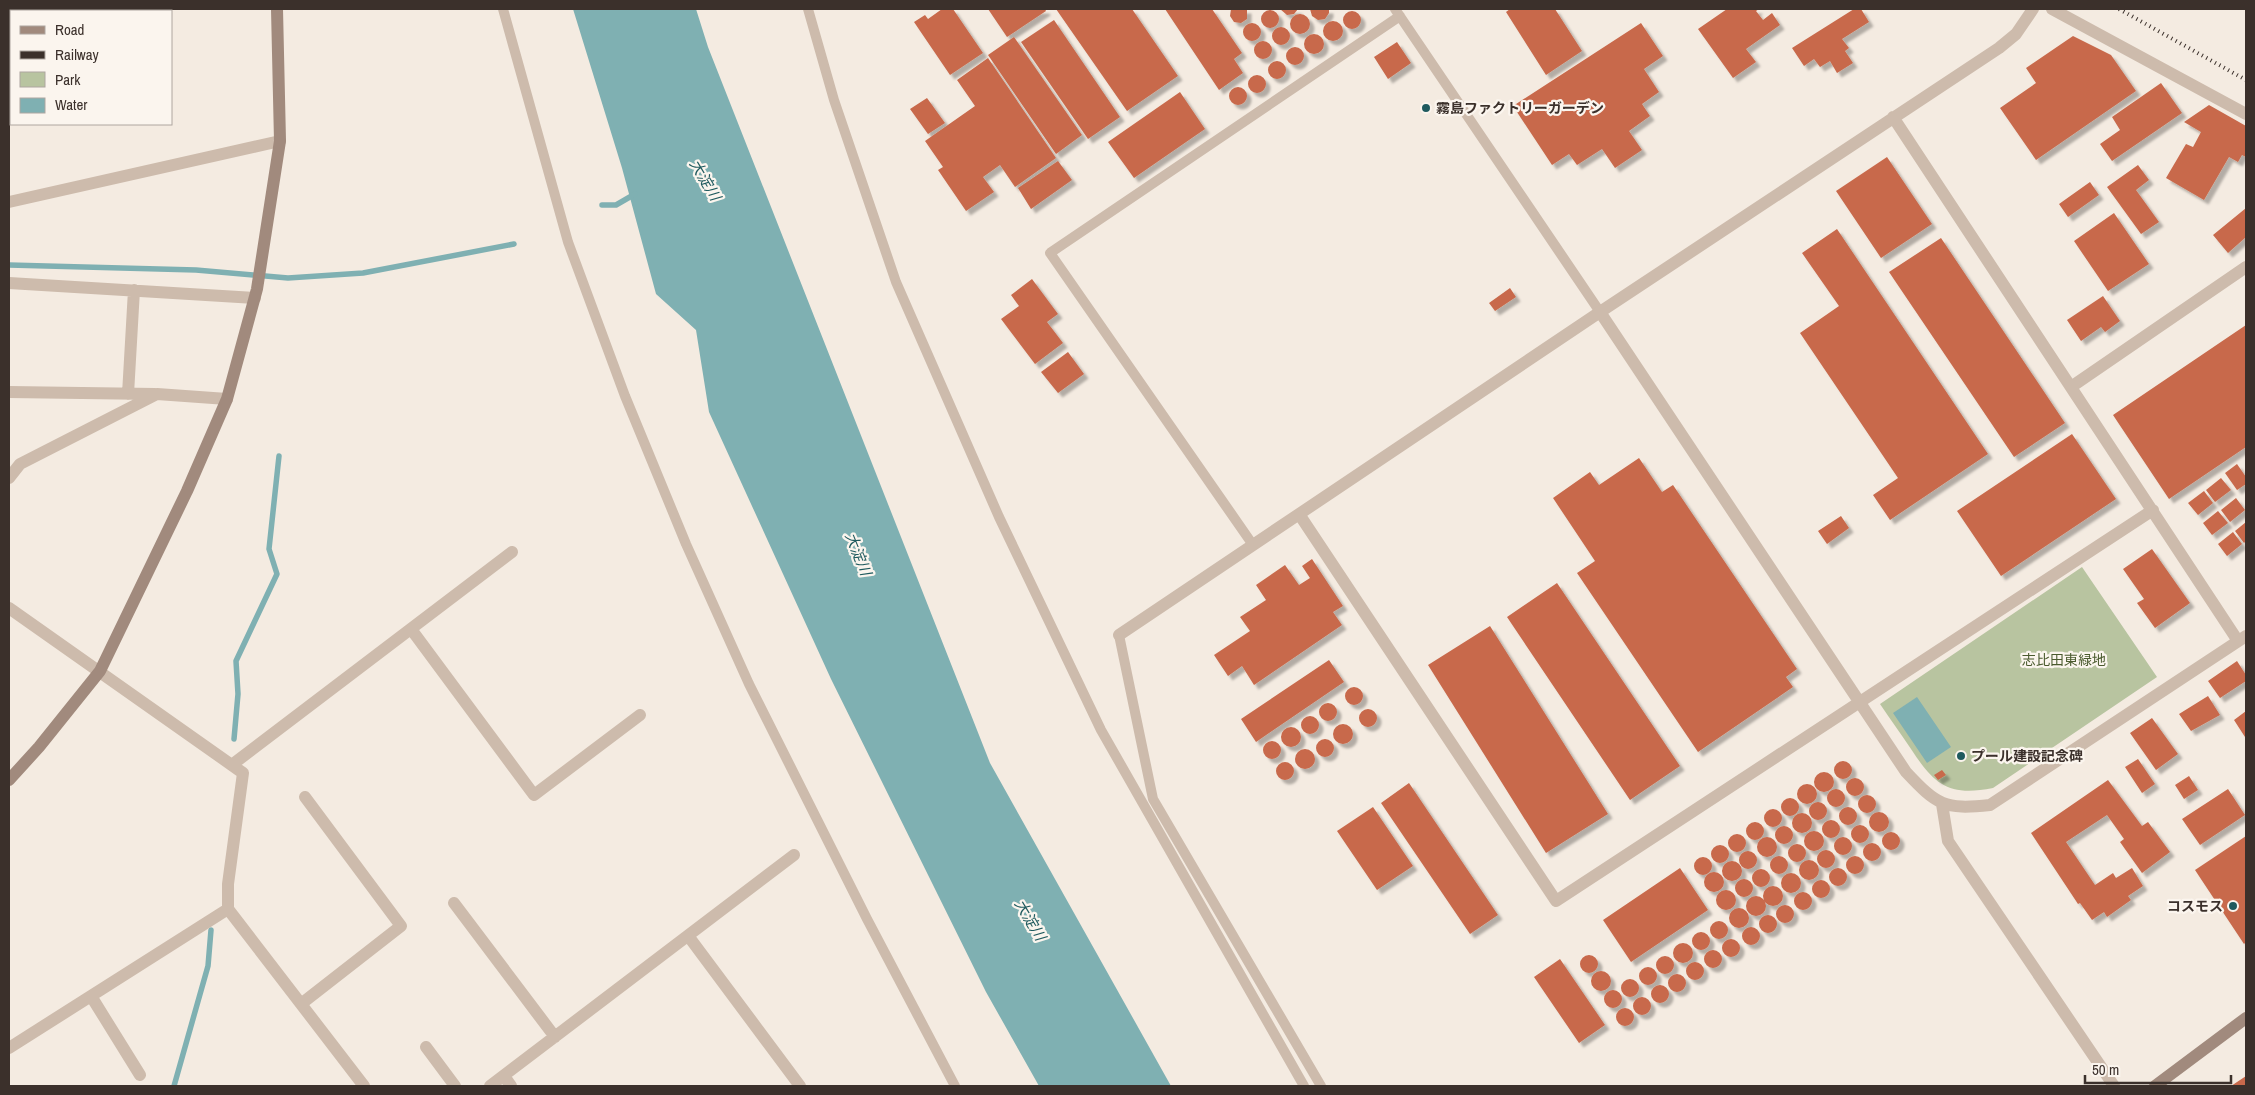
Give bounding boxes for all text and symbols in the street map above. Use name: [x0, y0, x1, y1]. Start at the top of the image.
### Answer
legend: [10, 10, 172, 125]
text: Road: [55, 19, 84, 40]
text: Railway: [55, 44, 100, 65]
text: Park: [55, 69, 81, 90]
text: Water: [55, 94, 87, 115]
place label: 霧島ファクトリーガーデン: [1436, 99, 1604, 117]
marker: 霧島ファクトリーガーデン: [1420, 102, 1432, 114]
water label: 大淀川: [685, 155, 727, 206]
water label: 大淀川: [840, 529, 877, 580]
park label: 志比田東緑地: [2022, 651, 2106, 669]
place label: プール建設記念碑: [1971, 747, 2083, 765]
marker: プール建設記念碑: [1955, 750, 1967, 762]
water label: 大淀川: [1010, 895, 1052, 946]
place label: コスモス: [2167, 897, 2223, 915]
marker: コスモス: [2227, 900, 2239, 912]
scale bar: [2085, 1052, 2231, 1084]
text: 50 m: [2092, 1059, 2119, 1080]

